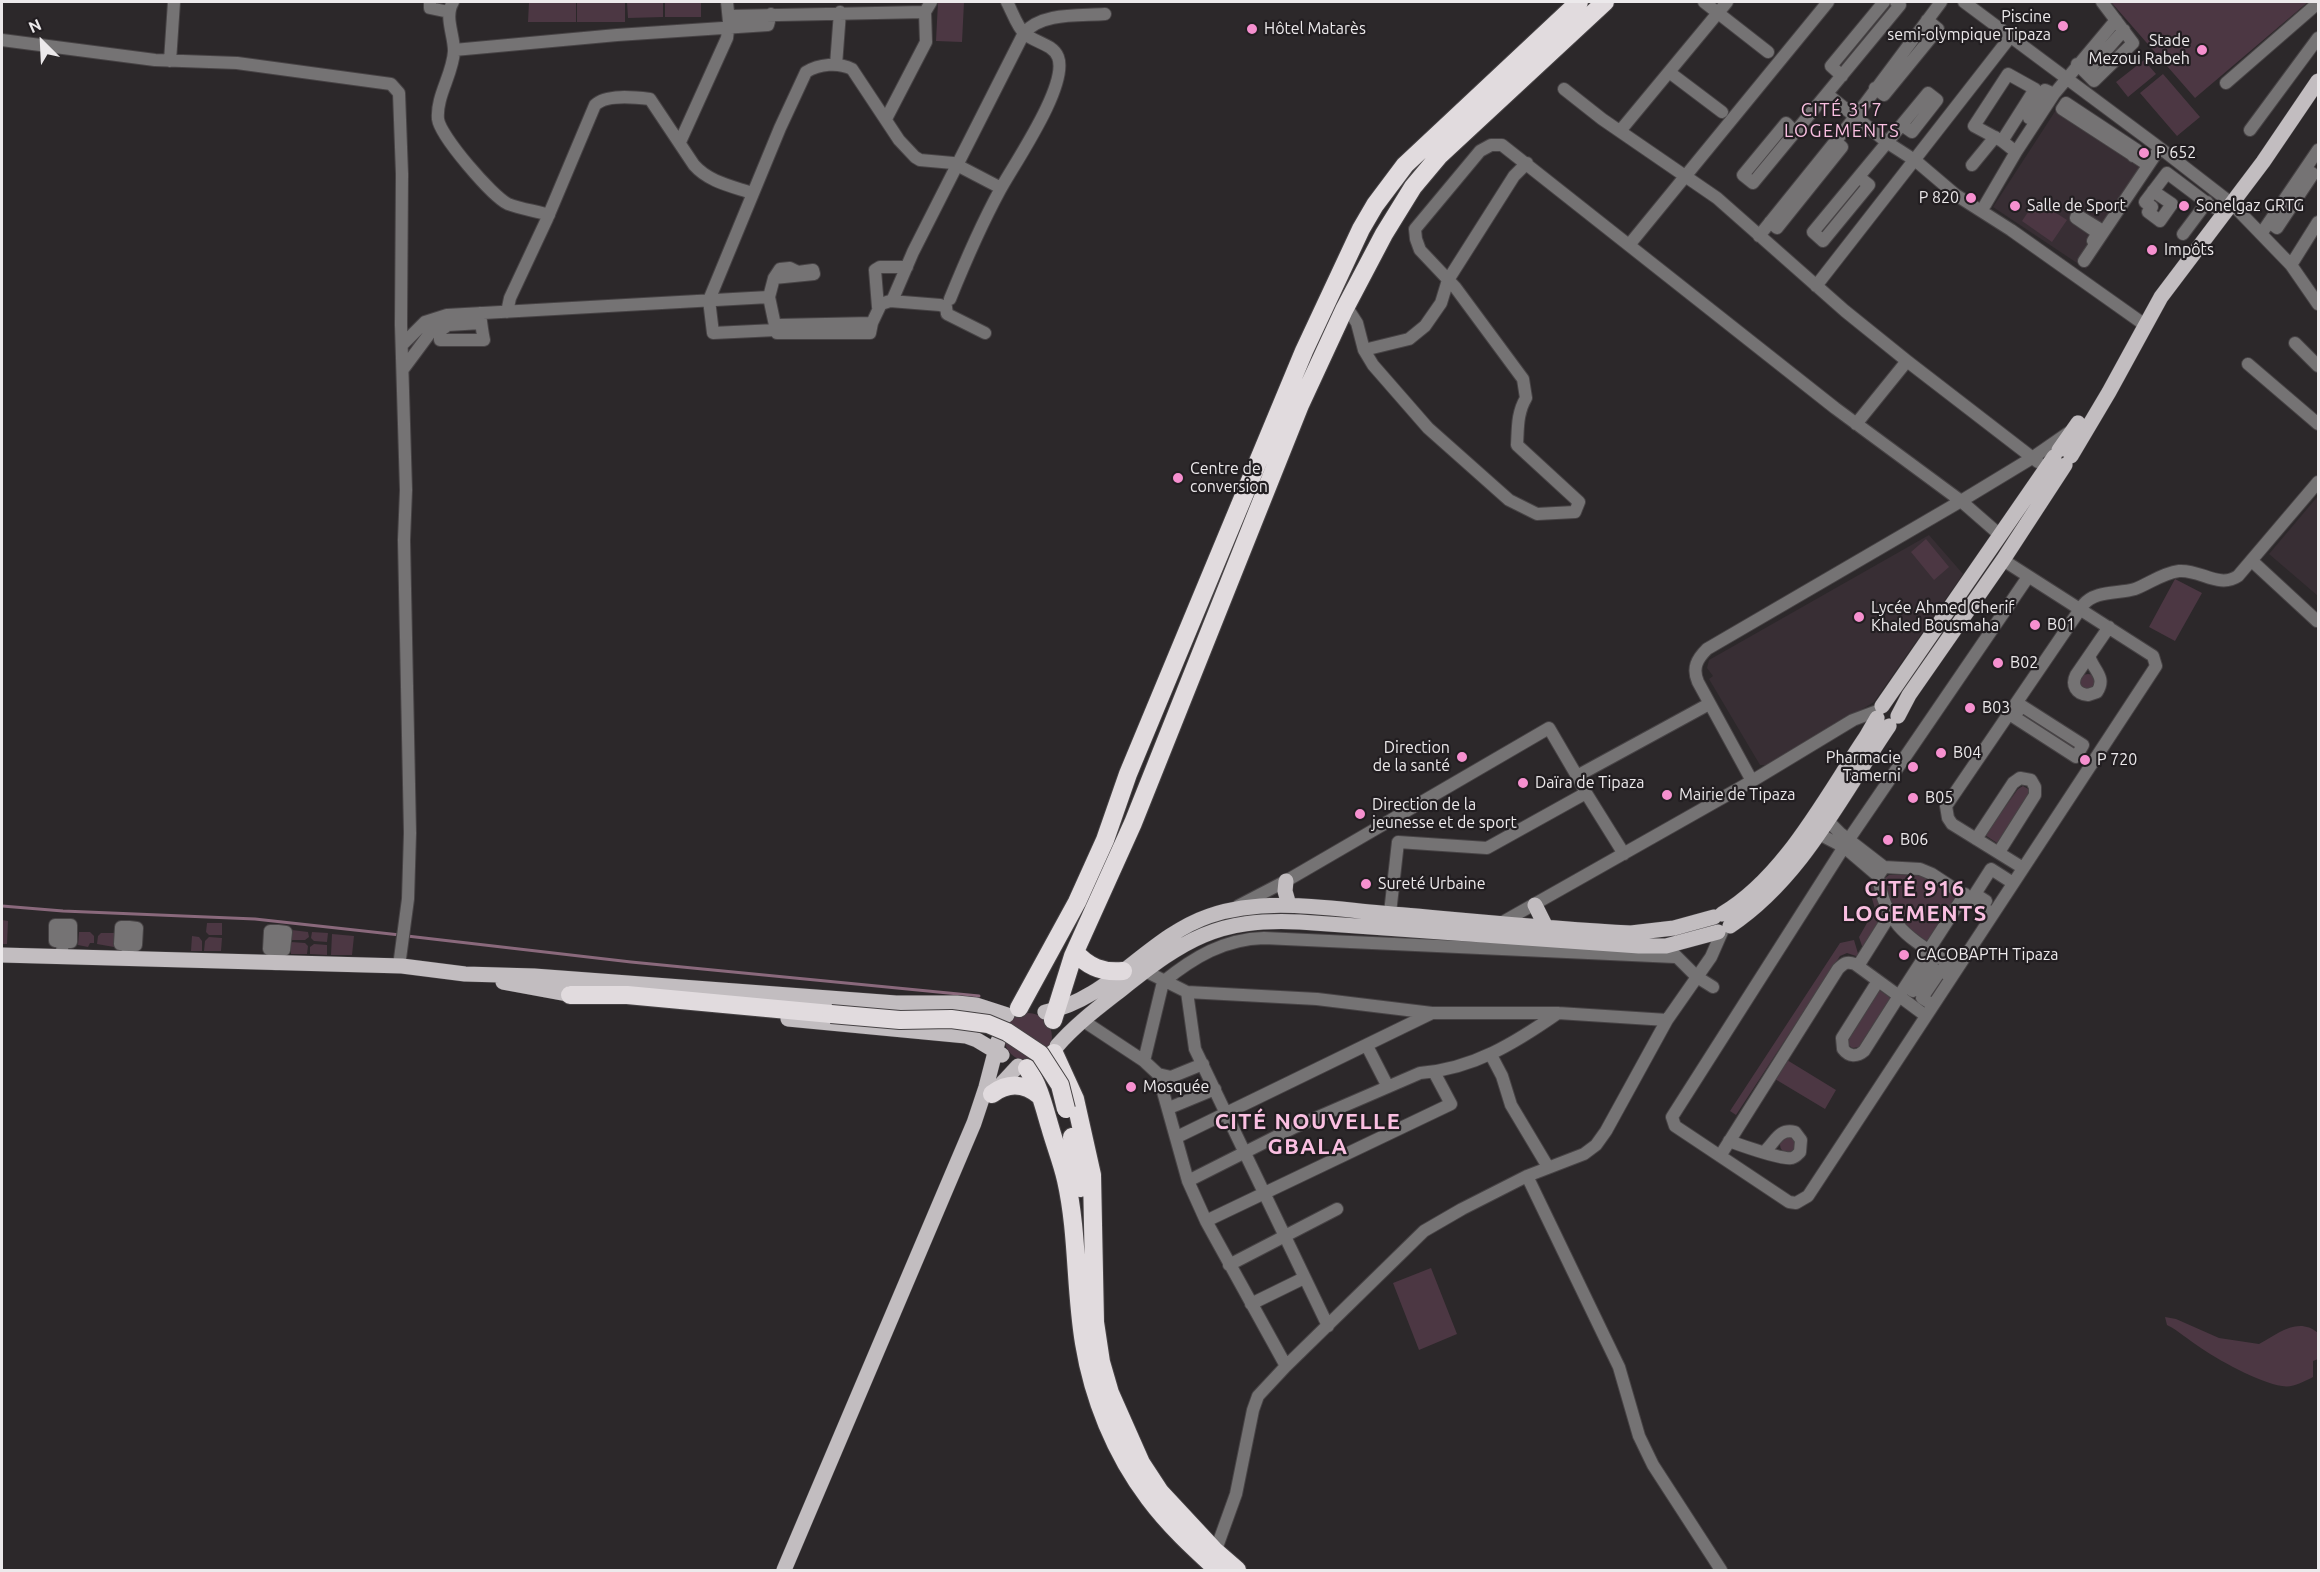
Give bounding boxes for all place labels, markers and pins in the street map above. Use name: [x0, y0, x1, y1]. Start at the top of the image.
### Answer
place label: Piscine semi-olympique Tipaza: [1887, 7, 2051, 45]
place label: Hôtel Matarès: [1264, 19, 1366, 39]
marker: Piscine semi-olympique Tipaza: [2056, 19, 2070, 33]
marker: Hôtel Matarès: [1245, 22, 1259, 36]
place label: Stade Mezoui Rabeh: [2089, 31, 2190, 69]
marker: Stade Mezoui Rabeh: [2195, 43, 2209, 57]
place label: P 652: [2156, 143, 2196, 163]
marker: P 652: [2137, 146, 2151, 160]
place label: P 820: [1919, 188, 1959, 208]
marker: P 820: [1964, 191, 1978, 205]
place label: Salle de Sport: [2027, 196, 2126, 216]
place label: Sonelgaz GRTG: [2196, 196, 2304, 216]
marker: Salle de Sport: [2008, 199, 2022, 213]
marker: Sonelgaz GRTG: [2177, 199, 2191, 213]
place label: Impôts: [2164, 240, 2214, 260]
marker: Impôts: [2145, 243, 2159, 257]
place label: Centre de conversion: [1190, 459, 1268, 497]
marker: Centre de conversion: [1171, 471, 1185, 485]
place label: Lycée Ahmed Cherif Khaled Bousmaha: [1871, 598, 2014, 636]
marker: Lycée Ahmed Cherif Khaled Bousmaha: [1852, 610, 1866, 624]
place label: B01: [2047, 615, 2075, 635]
marker: B01: [2028, 618, 2042, 632]
place label: B02: [2010, 653, 2038, 673]
marker: B02: [1991, 656, 2005, 670]
place label: B03: [1982, 698, 2010, 718]
marker: B03: [1963, 701, 1977, 715]
place label: Direction de la santé: [1373, 738, 1450, 776]
place label: B04: [1953, 743, 1981, 763]
marker: B04: [1934, 746, 1948, 760]
place label: Pharmacie Tamerni: [1826, 748, 1901, 786]
marker: Direction de la santé: [1455, 750, 1469, 764]
place label: P 720: [2097, 750, 2137, 770]
marker: P 720: [2078, 753, 2092, 767]
marker: Pharmacie Tamerni: [1906, 760, 1920, 774]
place label: Daïra de Tipaza: [1535, 773, 1644, 793]
marker: Daïra de Tipaza: [1516, 776, 1530, 790]
place label: Mairie de Tipaza: [1679, 785, 1796, 805]
marker: Mairie de Tipaza: [1660, 788, 1674, 802]
place label: B05: [1925, 788, 1953, 808]
marker: B05: [1906, 791, 1920, 805]
place label: Direction de la jeunesse et de sport: [1372, 795, 1517, 833]
marker: Direction de la jeunesse et de sport: [1353, 807, 1367, 821]
place label: B06: [1900, 830, 1928, 850]
marker: B06: [1881, 833, 1895, 847]
place label: Sureté Urbaine: [1378, 874, 1486, 894]
marker: Sureté Urbaine: [1359, 877, 1373, 891]
place label: CACOBAPTH Tipaza: [1916, 945, 2059, 965]
marker: CACOBAPTH Tipaza: [1897, 948, 1911, 962]
place label: Mosquée: [1143, 1077, 1209, 1097]
marker: Mosquée: [1124, 1080, 1138, 1094]

